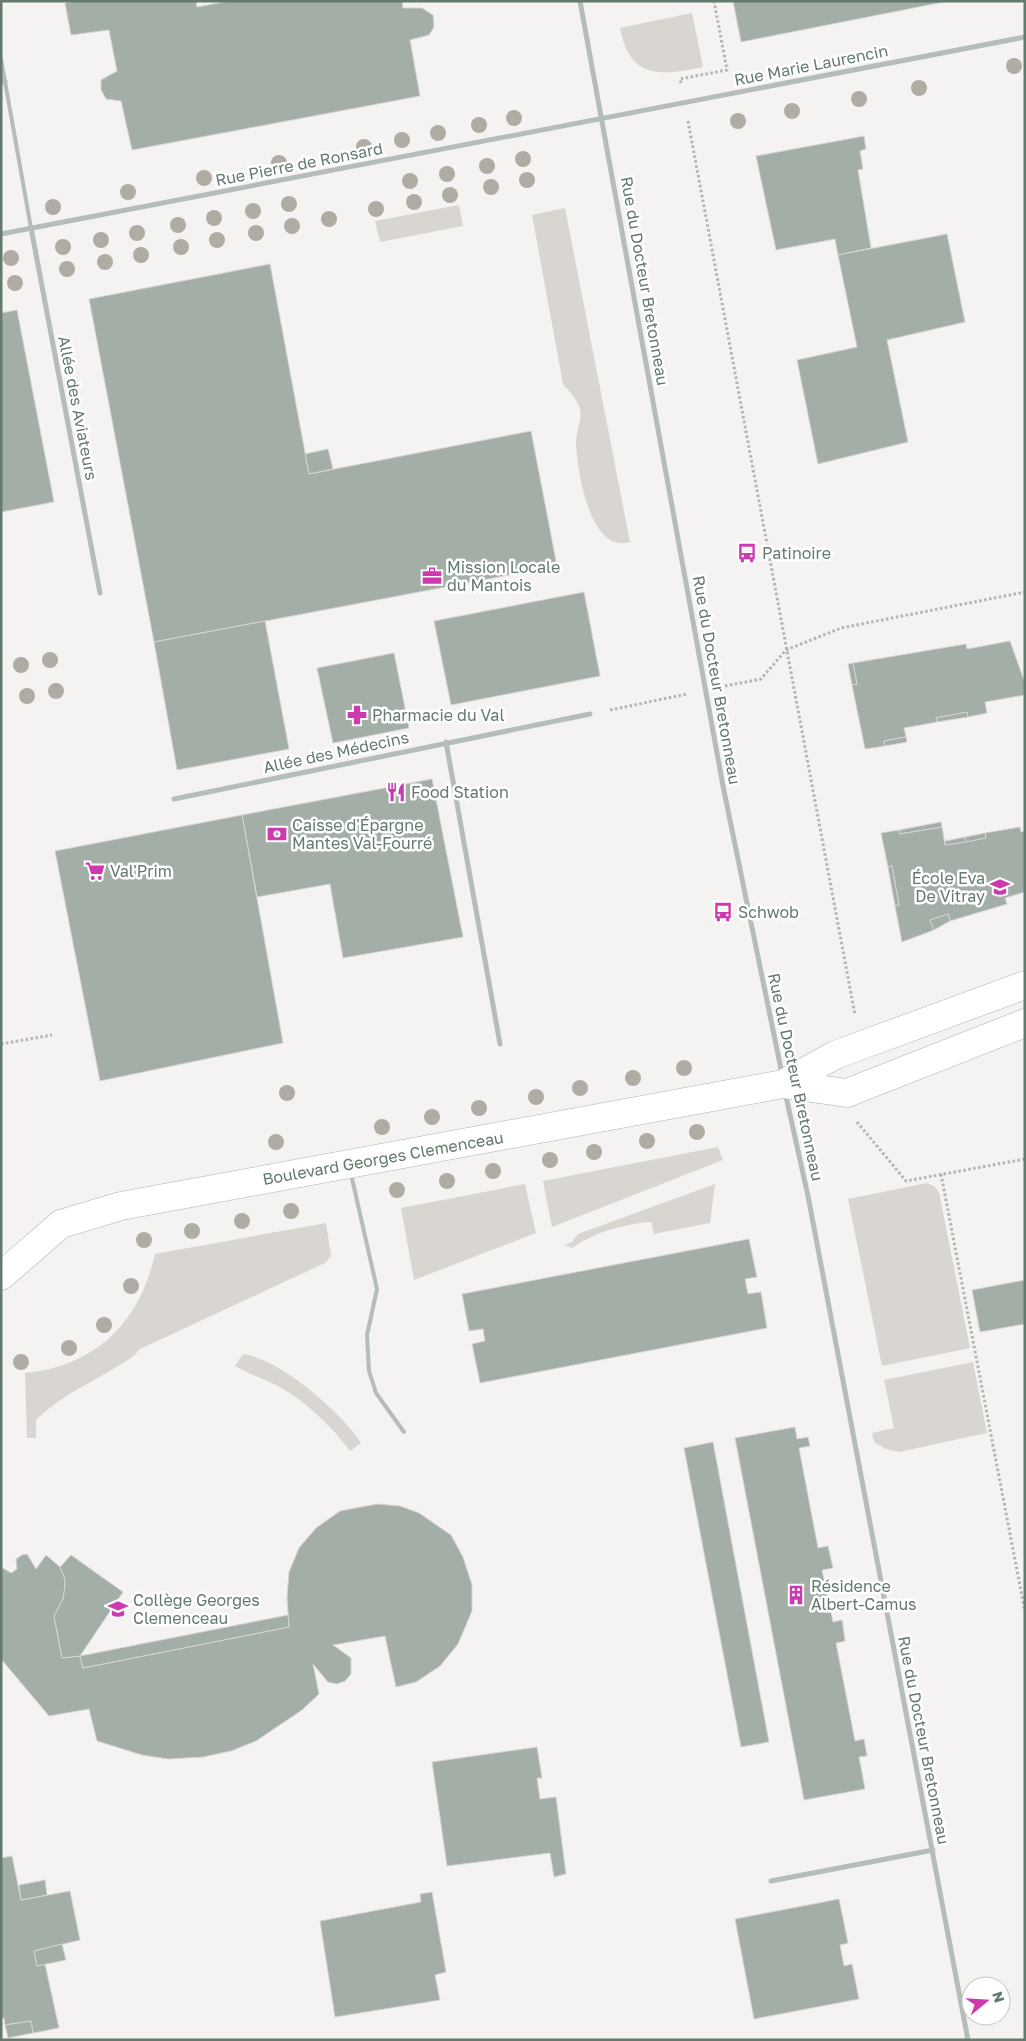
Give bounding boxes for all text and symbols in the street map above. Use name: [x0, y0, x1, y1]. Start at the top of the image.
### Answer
street label: Rue Marie Laurencin: [732, 40, 890, 90]
street label: Rue Pierre de Ronsard: [214, 138, 384, 190]
street label: Rue du Docteur Bretonneau: [617, 175, 673, 387]
street label: Allée des Aviateurs: [54, 334, 102, 482]
bus stop icon: Patinoire: [736, 542, 758, 564]
place label: Patinoire: [762, 543, 831, 563]
place label: Mission Locale du Mantois: [447, 557, 560, 595]
office icon: Mission Locale du Mantois: [421, 565, 443, 587]
street label: Rue du Docteur Bretonneau: [689, 574, 745, 786]
pharmacy icon: Pharmacie du Val: [346, 704, 368, 726]
place label: Pharmacie du Val: [372, 705, 505, 725]
street label: Allée des Médecins: [261, 727, 411, 777]
restaurant icon: Food Station: [385, 781, 407, 803]
place label: Food Station: [411, 782, 509, 802]
place label: Caisse d'Épargne Mantes Val-Fourré: [292, 815, 432, 853]
bank icon: Caisse d'Épargne Mantes Val-Fourré: [266, 823, 288, 845]
supermarket icon: Val'Prim: [84, 860, 106, 882]
place label: Val'Prim: [110, 861, 172, 881]
place label: École Eva De Vitray: [912, 868, 985, 906]
school or university icon: École Eva De Vitray: [989, 876, 1011, 898]
bus stop icon: Schwob: [712, 901, 734, 923]
place label: Schwob: [738, 902, 799, 922]
street label: Rue du Docteur Bretonneau: [764, 971, 828, 1183]
street label: Boulevard Georges Clemenceau: [261, 1127, 505, 1189]
place label: Résidence Albert-Camus: [811, 1576, 917, 1614]
building icon: Résidence Albert-Camus: [785, 1584, 807, 1606]
place label: Collège Georges Clemenceau: [133, 1590, 260, 1628]
school or university icon: Collège Georges Clemenceau: [107, 1598, 129, 1620]
street label: Rue du Docteur Bretonneau: [894, 1634, 954, 1846]
north arrow: [961, 1976, 1011, 2026]
text: N: [989, 1989, 1009, 2005]

